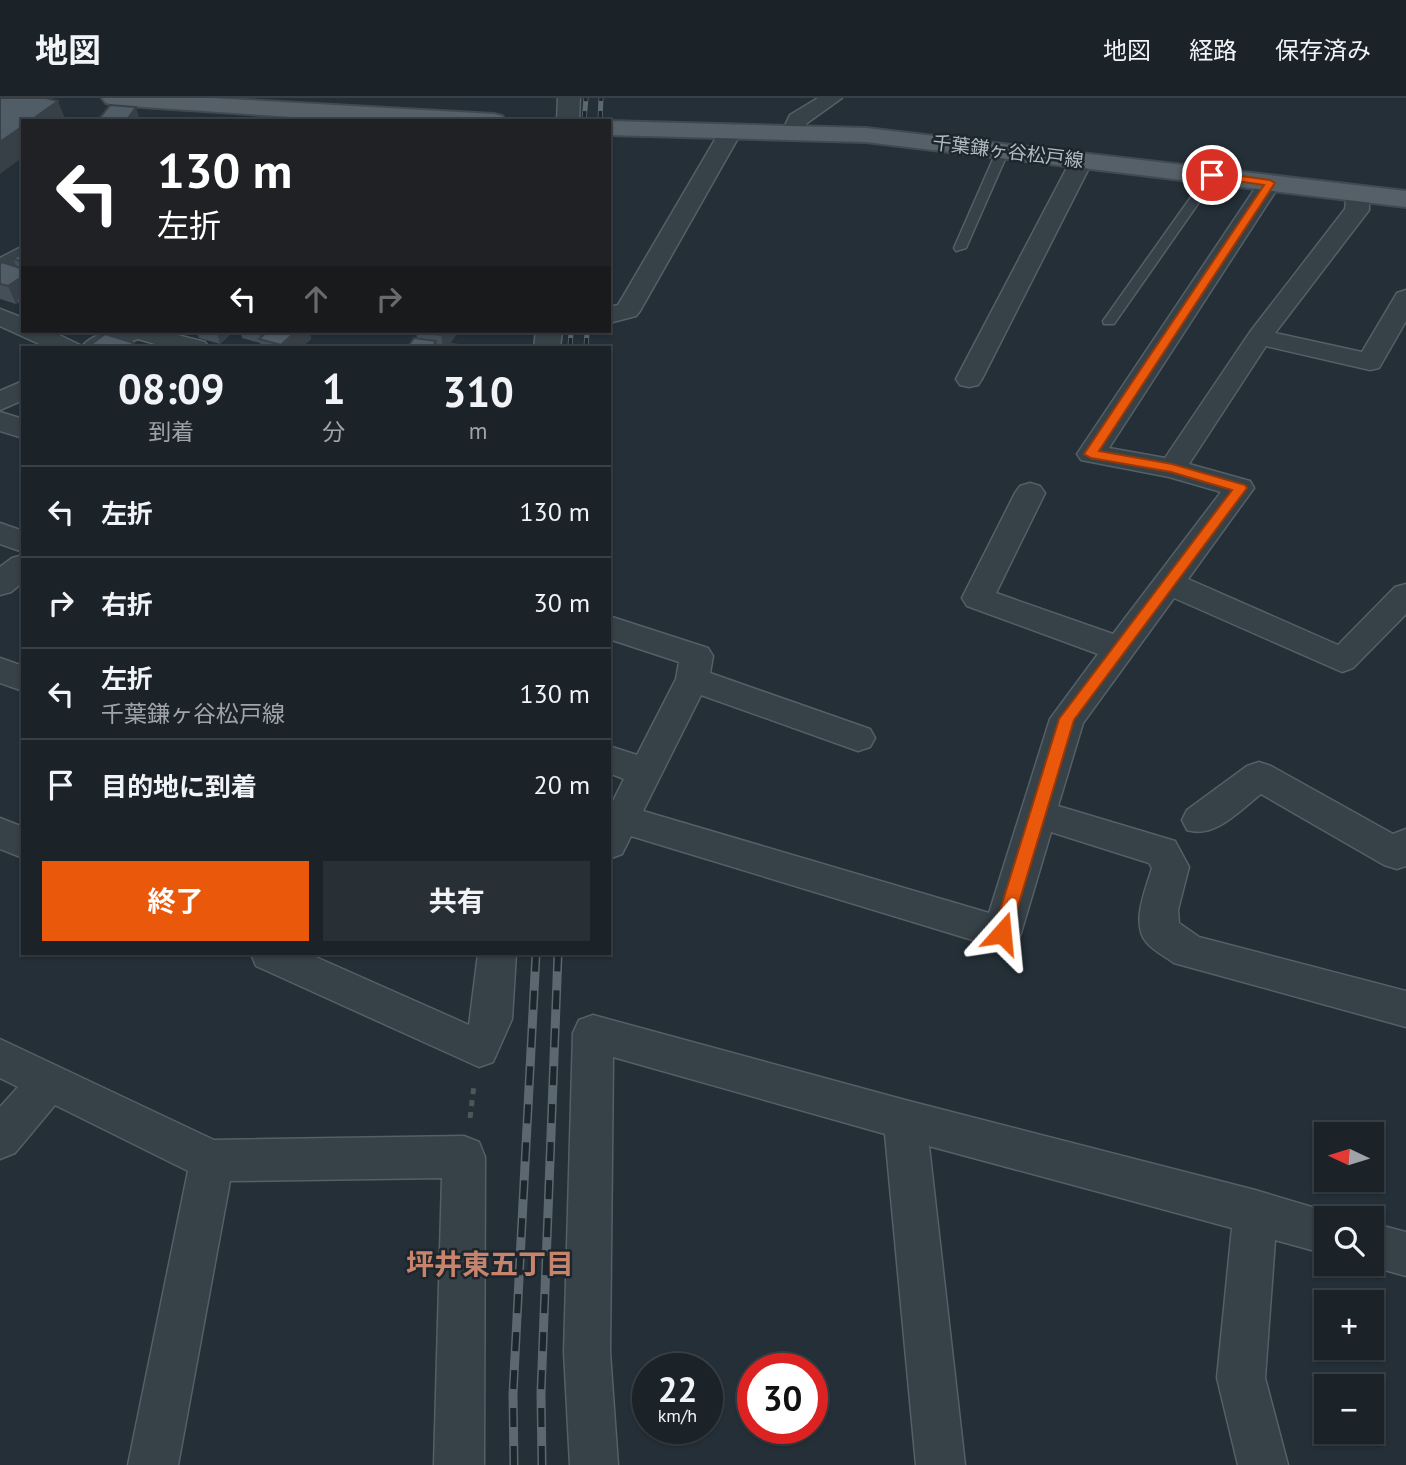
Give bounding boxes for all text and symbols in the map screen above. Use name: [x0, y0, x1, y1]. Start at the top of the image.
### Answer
text: 地図: [35, 28, 101, 71]
text: 地図: [1103, 35, 1151, 66]
text: 経路: [1189, 35, 1237, 66]
text: 保存済み: [1275, 35, 1371, 66]
street label: 千葉鎌ヶ谷松戸線: [931, 130, 1085, 172]
text: 130 m: [157, 138, 292, 202]
pin: [1182, 145, 1242, 205]
icon: left: [42, 147, 133, 238]
icon: arrive: [1193, 156, 1231, 194]
text: 左折: [157, 204, 221, 246]
icon: left: [224, 280, 262, 318]
icon: ahead: [297, 280, 335, 318]
icon: right: [370, 280, 408, 318]
text: 08:09: [118, 361, 225, 416]
text: 1: [322, 361, 345, 416]
text: 310: [442, 364, 514, 419]
text: m: [469, 416, 488, 445]
text: 到着: [148, 417, 194, 446]
text: 分: [322, 417, 345, 446]
icon: left: [42, 493, 80, 531]
text: 130 m: [519, 495, 590, 528]
text: 左折: [101, 497, 153, 530]
icon: right: [42, 584, 80, 622]
text: 30 m: [534, 586, 590, 619]
text: 右折: [101, 588, 153, 621]
text: 左折: [101, 662, 153, 695]
icon: left: [42, 675, 80, 713]
text: 130 m: [519, 677, 590, 710]
text: 千葉鎌ヶ谷松戸線: [101, 699, 285, 728]
icon: arrive: [42, 766, 80, 804]
text: 20 m: [534, 768, 590, 801]
text: 目的地に到着: [101, 770, 257, 803]
button: 終了: [42, 861, 309, 941]
button: 共有: [323, 861, 590, 941]
position arrow: [965, 896, 1039, 970]
north arrow: [1314, 1122, 1384, 1192]
map controls: [1314, 1122, 1384, 1444]
button: search: [1314, 1206, 1384, 1276]
district label: 坪井東五丁目: [406, 1245, 574, 1282]
button: +: [1314, 1290, 1384, 1360]
speed limit sign: 30: [737, 1353, 828, 1444]
text: 22: [658, 1366, 697, 1412]
button: −: [1314, 1374, 1384, 1444]
text: km/h: [658, 1404, 697, 1427]

